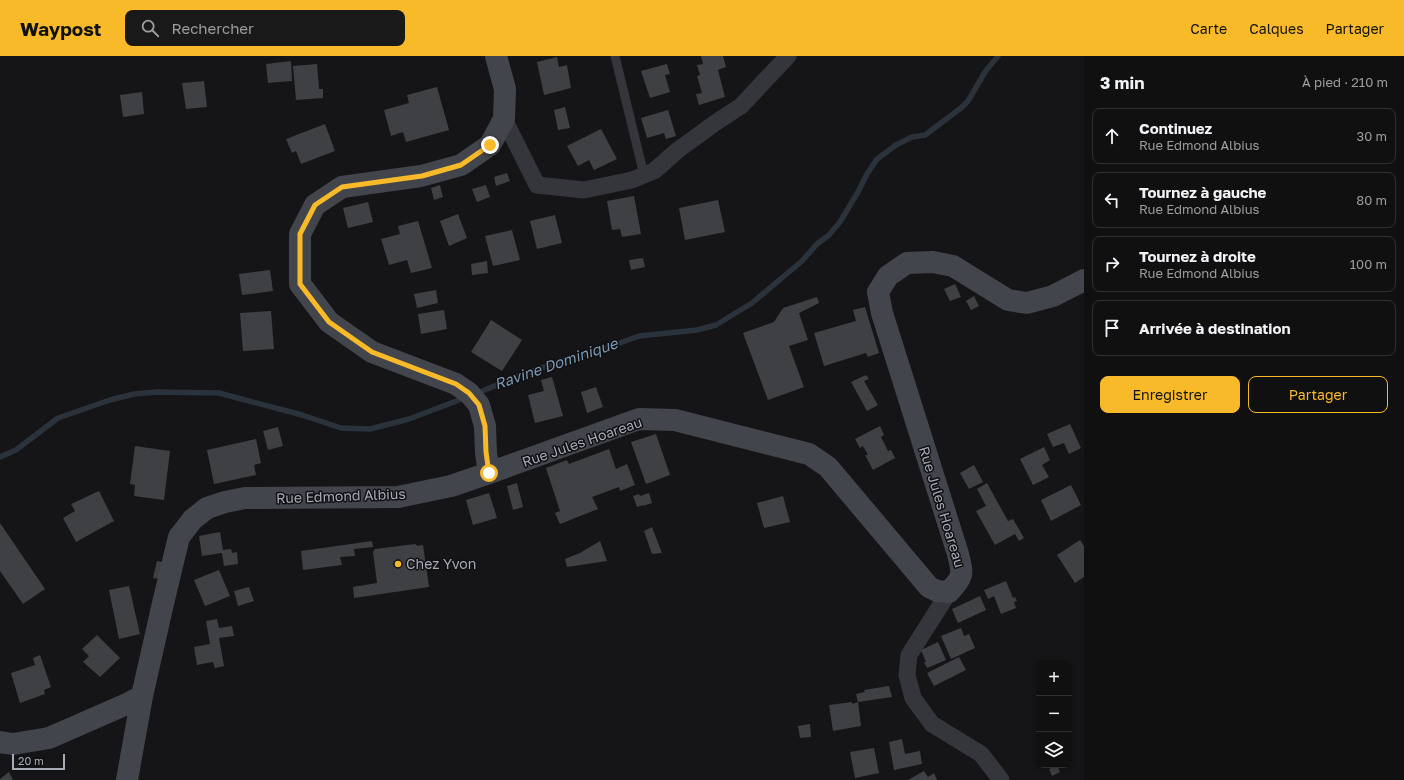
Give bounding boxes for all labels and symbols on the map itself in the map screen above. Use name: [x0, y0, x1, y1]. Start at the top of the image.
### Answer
route end: [481, 136, 499, 154]
water label: Ravine Dominique: [492, 333, 621, 393]
street label: Rue Jules Hoareau: [520, 413, 644, 470]
street label: Rue Jules Hoareau: [916, 444, 969, 569]
route start: [480, 464, 498, 482]
street label: Rue Edmond Albius: [276, 485, 406, 506]
place label: Chez Yvon: [406, 555, 476, 572]
marker: Chez Yvon: [393, 559, 403, 569]
scale bar: [12, 752, 65, 771]

